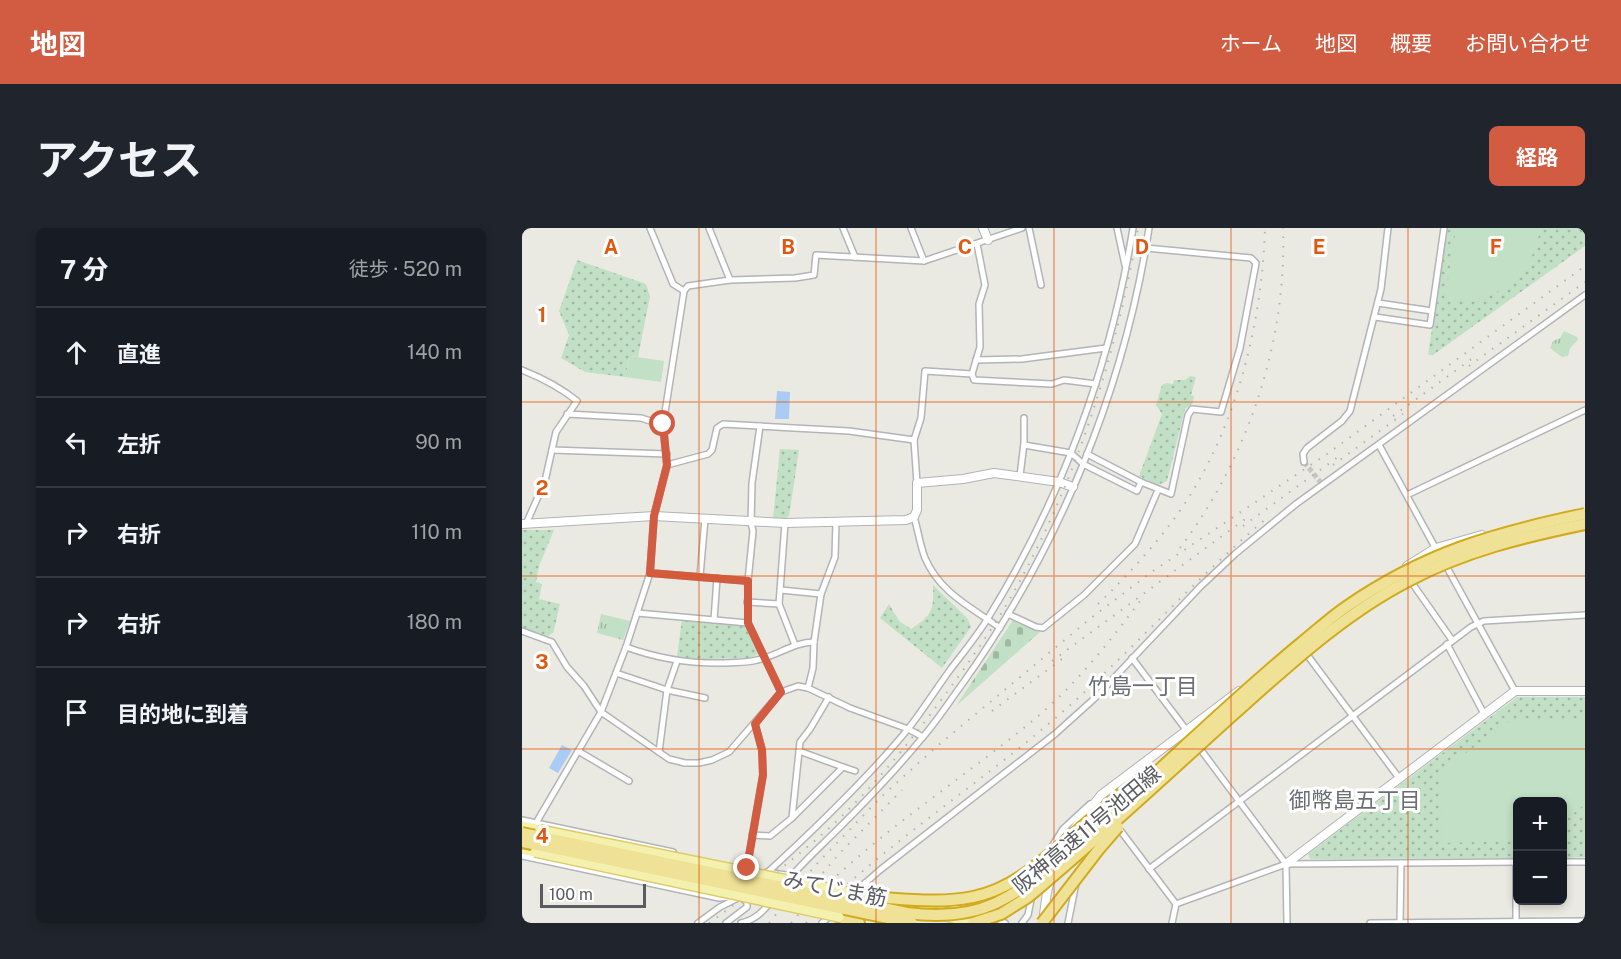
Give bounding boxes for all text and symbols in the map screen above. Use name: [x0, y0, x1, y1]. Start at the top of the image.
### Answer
text: 地図: [30, 27, 86, 60]
text: ホーム: [1220, 31, 1282, 56]
text: 地図: [1315, 31, 1357, 56]
text: 概要: [1390, 31, 1432, 56]
text: お問い合わせ: [1465, 31, 1591, 56]
button: 経路: [1489, 126, 1585, 186]
text: アクセス: [36, 135, 202, 184]
text: A: [604, 235, 618, 259]
text: B: [781, 235, 795, 259]
text: C: [958, 235, 972, 259]
text: D: [1135, 235, 1149, 259]
text: E: [1313, 235, 1325, 259]
text: F: [1490, 235, 1502, 259]
text: 7 分: [60, 254, 108, 285]
text: 徒歩 · 520 m: [349, 257, 462, 281]
text: 1: [538, 303, 546, 327]
icon: ahead: [60, 336, 93, 369]
text: 140 m: [407, 340, 462, 364]
text: 直進: [117, 341, 161, 367]
route start: [649, 410, 675, 436]
icon: left: [60, 426, 93, 459]
text: 90 m: [415, 430, 462, 454]
text: 左折: [117, 431, 161, 457]
text: 2: [536, 476, 548, 500]
icon: right: [60, 516, 93, 549]
text: 110 m: [411, 520, 462, 544]
text: 右折: [117, 521, 161, 547]
icon: right: [60, 606, 93, 639]
text: 180 m: [407, 610, 462, 634]
text: 右折: [117, 611, 161, 637]
text: 3: [535, 650, 549, 674]
district label: 竹島一丁目: [1088, 673, 1198, 699]
icon: arrive: [60, 696, 93, 729]
text: 目的地に到着: [117, 701, 249, 727]
street label: 阪神高速11号池田線: [1008, 761, 1166, 899]
district label: 御幣島五丁目: [1289, 787, 1421, 813]
map controls: [1513, 797, 1567, 905]
button: +: [1513, 797, 1567, 851]
text: 4: [535, 824, 549, 848]
button: −: [1513, 851, 1567, 905]
route end: [733, 854, 759, 880]
street label: みてじま筋: [781, 866, 889, 911]
scale bar: [540, 881, 646, 908]
text: 100 m: [549, 885, 593, 904]

